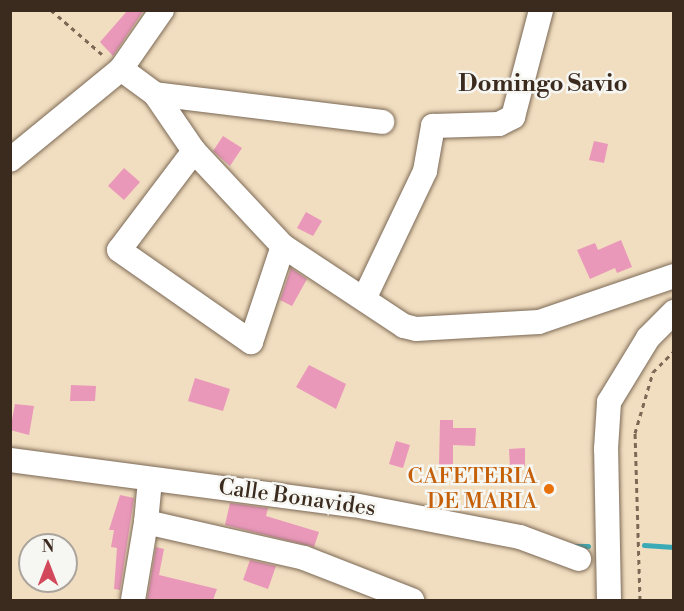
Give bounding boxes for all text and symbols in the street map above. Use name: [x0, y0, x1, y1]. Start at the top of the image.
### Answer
district label: Domingo Savio: [458, 71, 628, 99]
place label: CAFETERIA DE MARIA: [407, 463, 537, 514]
street label: Calle Bonavides: [217, 474, 377, 522]
marker: CAFETERIA DE MARIA: [542, 482, 556, 496]
north arrow: [18, 533, 78, 593]
text: N: [42, 537, 54, 557]

